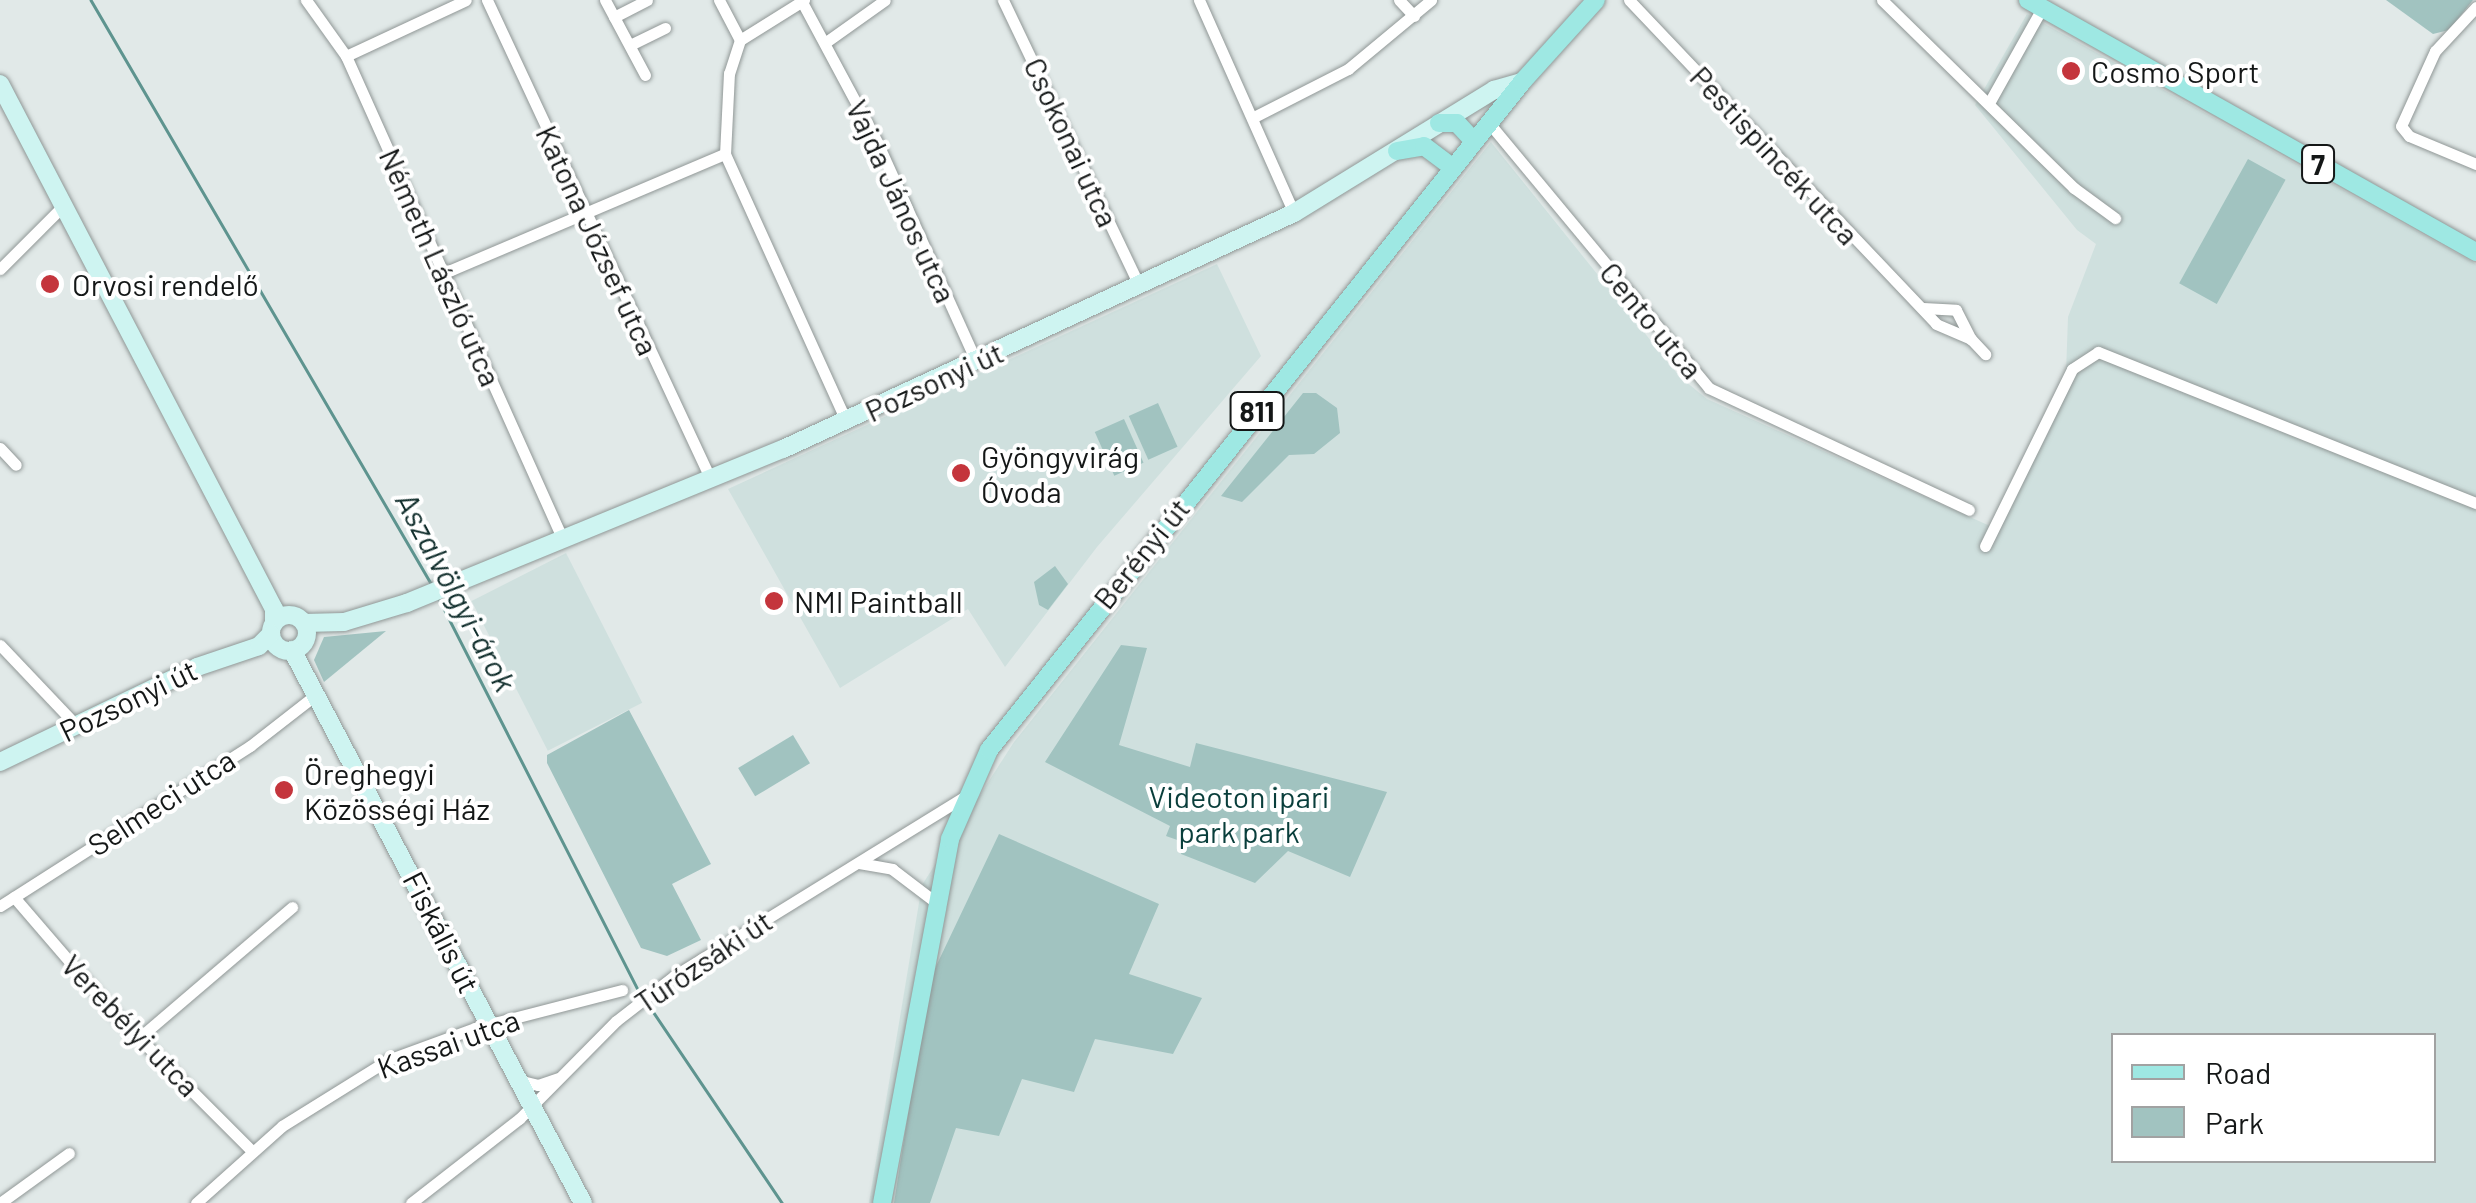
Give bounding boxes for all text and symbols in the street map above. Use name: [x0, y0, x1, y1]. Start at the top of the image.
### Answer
street label: Csokonai utca: [1017, 52, 1127, 232]
place label: Cosmo Sport: [2091, 53, 2259, 89]
street label: Pestispincék utca: [1683, 58, 1867, 252]
marker: Cosmo Sport: [2060, 60, 2082, 82]
street label: Vajda János utca: [839, 94, 965, 308]
street label: Katona József utca: [529, 120, 667, 360]
road number: 7: [2300, 141, 2336, 187]
street label: Németh László utca: [372, 143, 510, 391]
street label: Cento utca: [1593, 255, 1711, 385]
place label: Orvosi rendelő: [72, 266, 259, 302]
marker: Orvosi rendelő: [37, 271, 63, 297]
street label: Pozsonyi út: [859, 333, 1009, 429]
road number: 811: [1230, 388, 1284, 434]
place label: Gyöngyvirág Óvoda: [981, 438, 1139, 508]
marker: Gyöngyvirág Óvoda: [950, 462, 972, 484]
water label: Aszalvölgyi-árok: [388, 485, 526, 697]
street label: Berényi út: [1085, 490, 1197, 616]
place label: NMI Paintball: [794, 583, 963, 619]
marker: NMI Paintball: [763, 590, 785, 612]
street label: Pozsonyi út: [54, 651, 202, 749]
street label: Selmeci utca: [81, 741, 241, 863]
place label: Öreghegyi Közösségi Ház: [304, 755, 490, 826]
park label: Videoton ipari park park: [1149, 778, 1329, 848]
marker: Öreghegyi Közösségi Ház: [273, 779, 295, 801]
street label: Fiskális út: [396, 865, 488, 999]
street label: Túrózsáki út: [628, 902, 778, 1020]
street label: Verebélyi utca: [55, 947, 207, 1103]
street label: Kassai utca: [372, 1001, 524, 1085]
legend: [2111, 1033, 2436, 1163]
text: Road: [2205, 1054, 2271, 1090]
text: Park: [2205, 1104, 2264, 1140]

